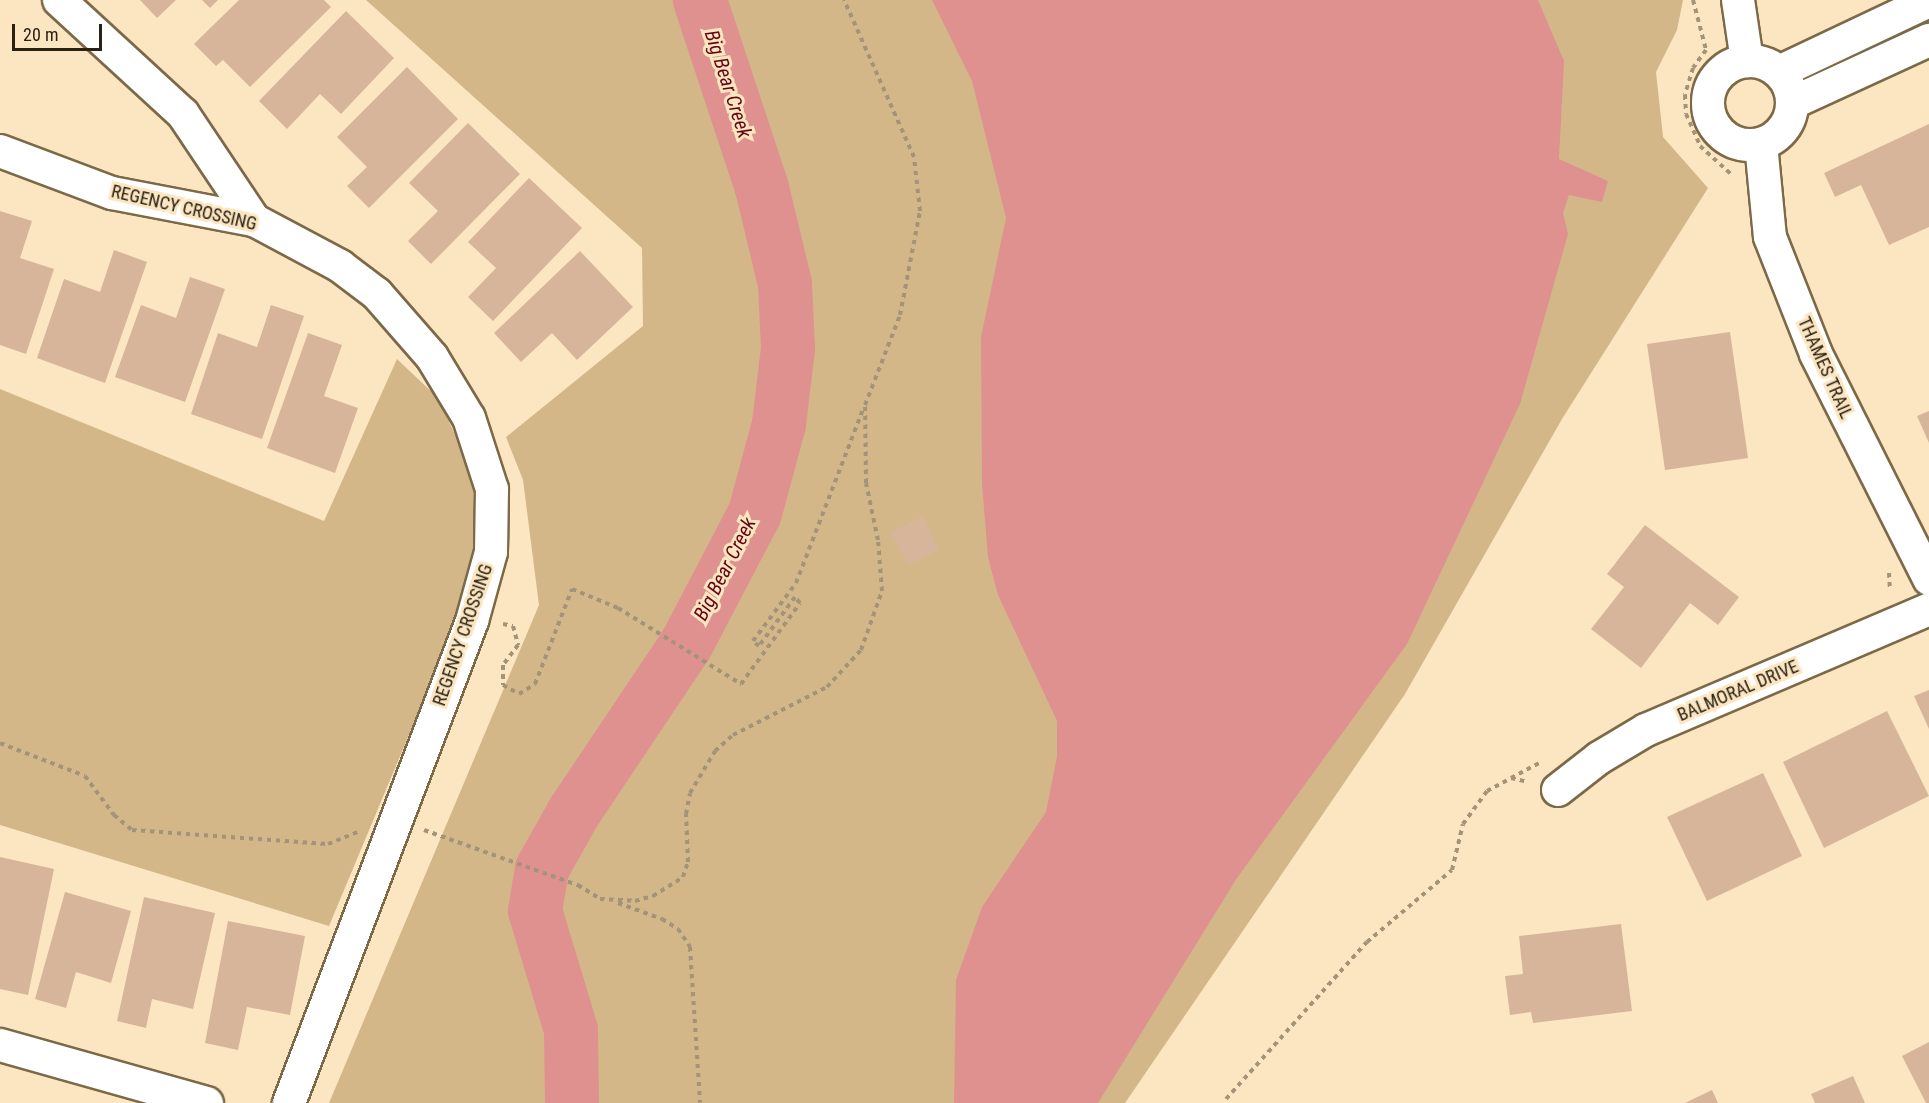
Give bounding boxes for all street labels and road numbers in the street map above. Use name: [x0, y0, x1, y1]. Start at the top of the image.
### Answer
street label: REGENCY CROSSING: [109, 181, 259, 235]
street label: THAMES TRAIL: [1793, 314, 1857, 422]
street label: REGENCY CROSSING: [429, 561, 497, 709]
street label: BALMORAL DRIVE: [1674, 656, 1802, 726]

